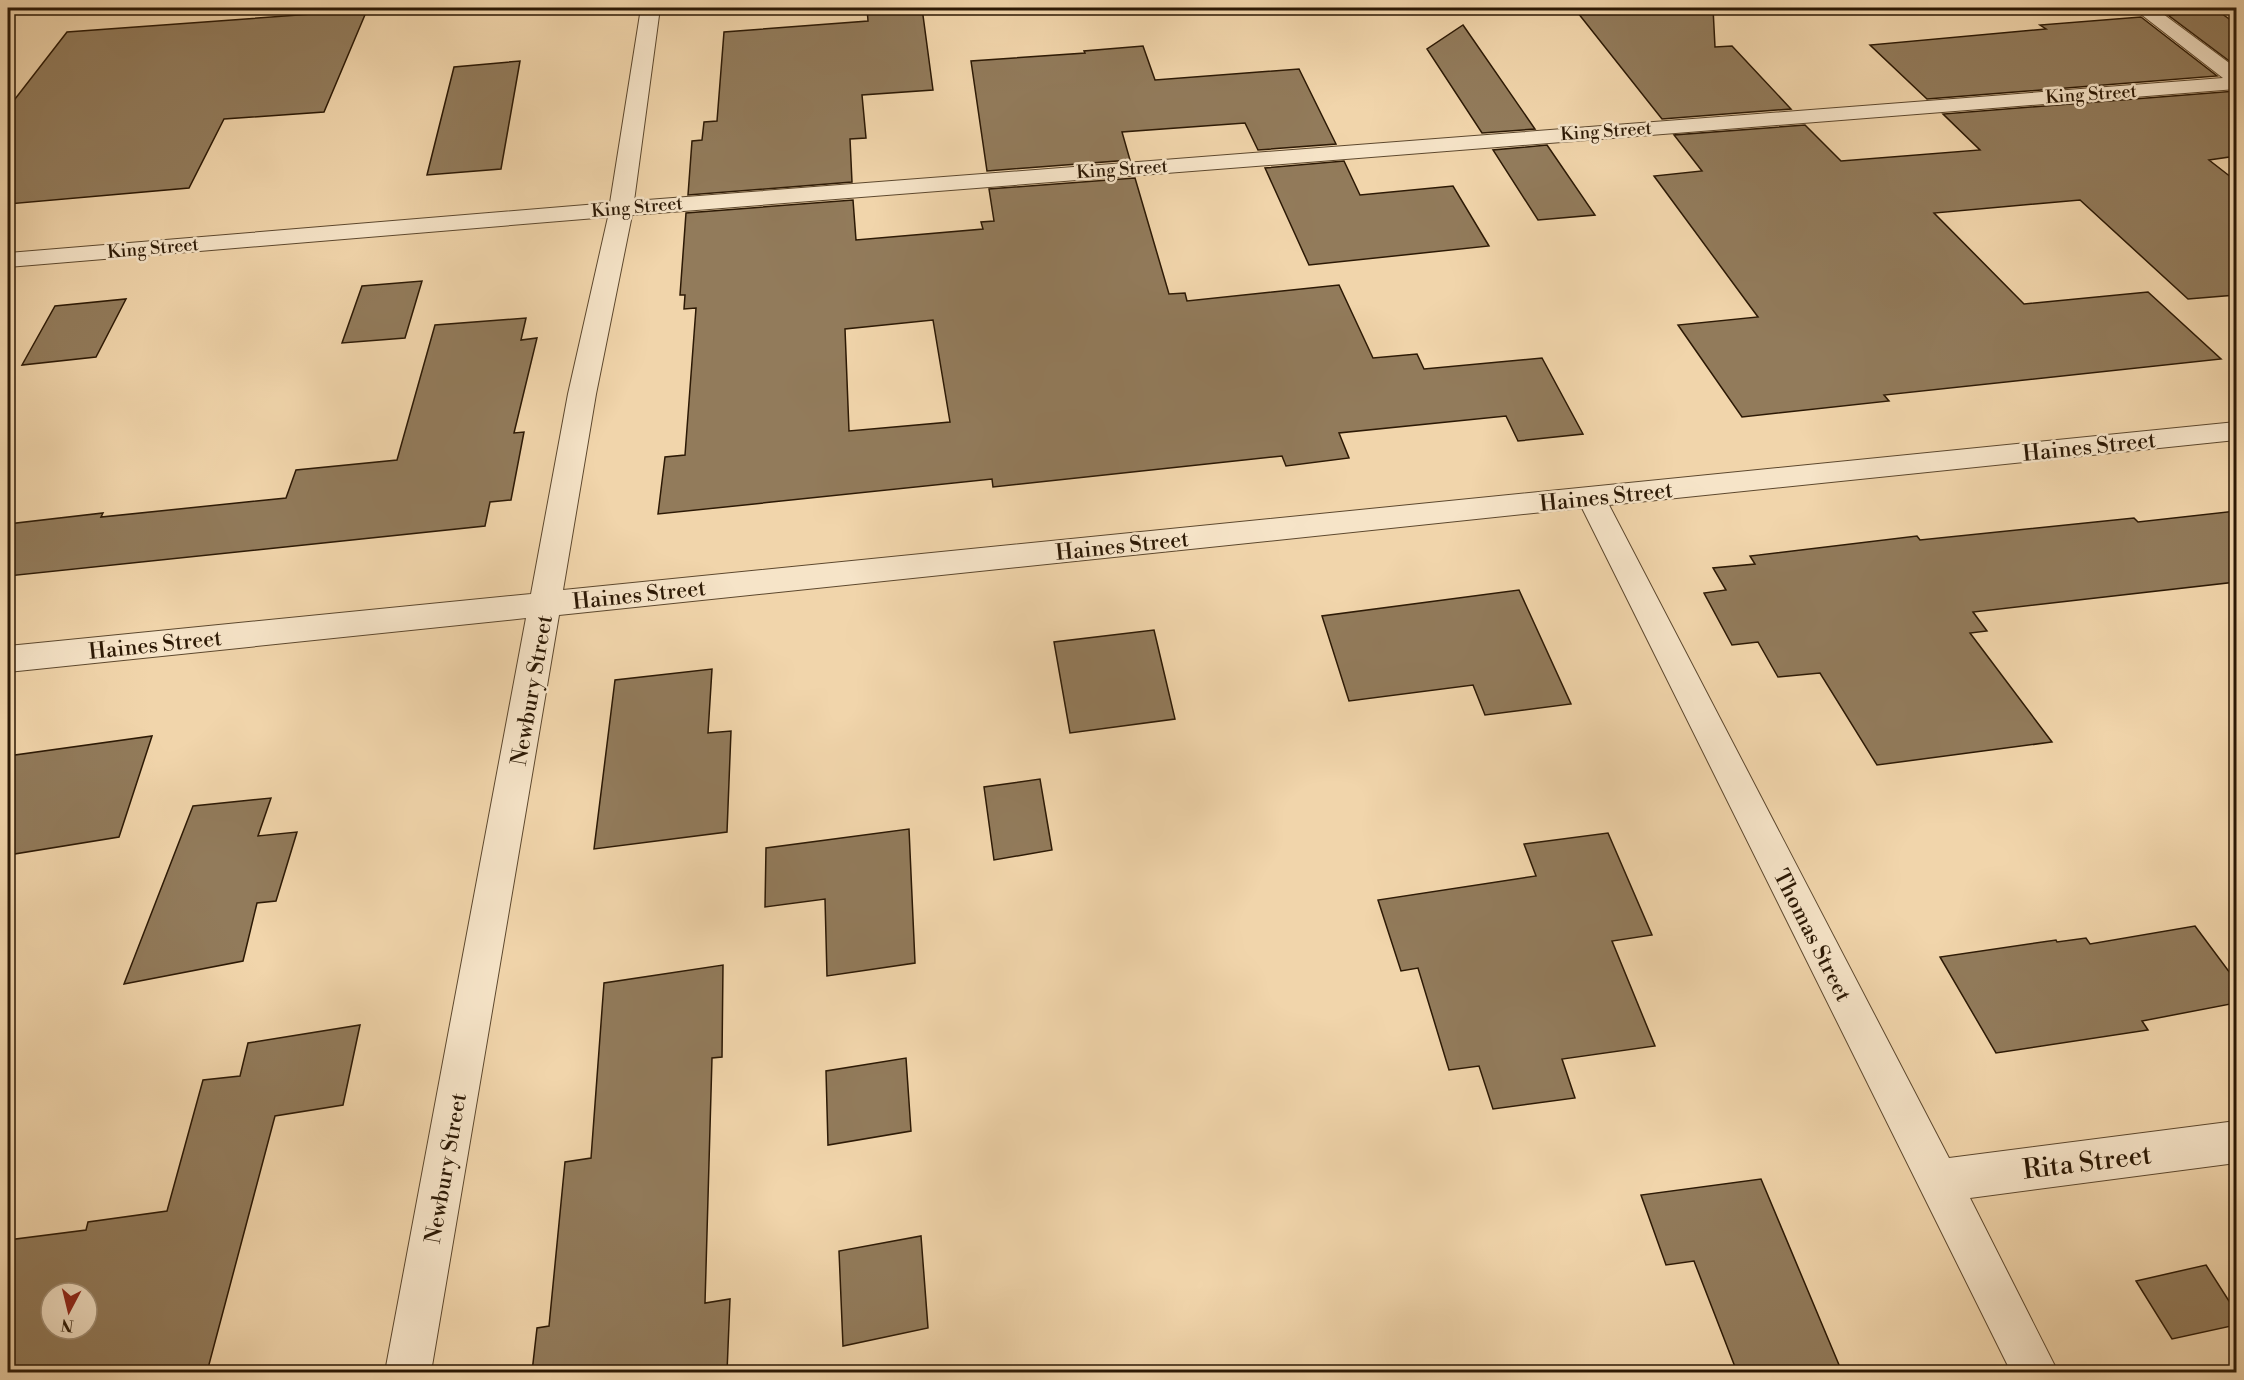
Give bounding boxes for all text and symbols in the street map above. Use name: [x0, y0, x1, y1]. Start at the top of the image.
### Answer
street label: King Street: [2044, 80, 2138, 109]
street label: King Street: [1559, 117, 1653, 146]
street label: King Street: [1075, 155, 1169, 184]
street label: King Street: [590, 192, 684, 223]
street label: King Street: [106, 233, 200, 264]
street label: Haines Street: [2021, 427, 2157, 468]
street label: Haines Street: [1538, 477, 1674, 518]
street label: Haines Street: [1054, 526, 1190, 567]
street label: Haines Street: [571, 575, 707, 616]
street label: Newbury Street: [506, 613, 559, 768]
street label: Haines Street: [87, 625, 223, 666]
street label: Thomas Street: [1767, 865, 1857, 1007]
street label: Newbury Street: [420, 1091, 473, 1246]
street label: Rita Street: [2021, 1138, 2154, 1188]
north arrow: [39, 1281, 99, 1341]
text: N: [59, 1314, 75, 1336]

